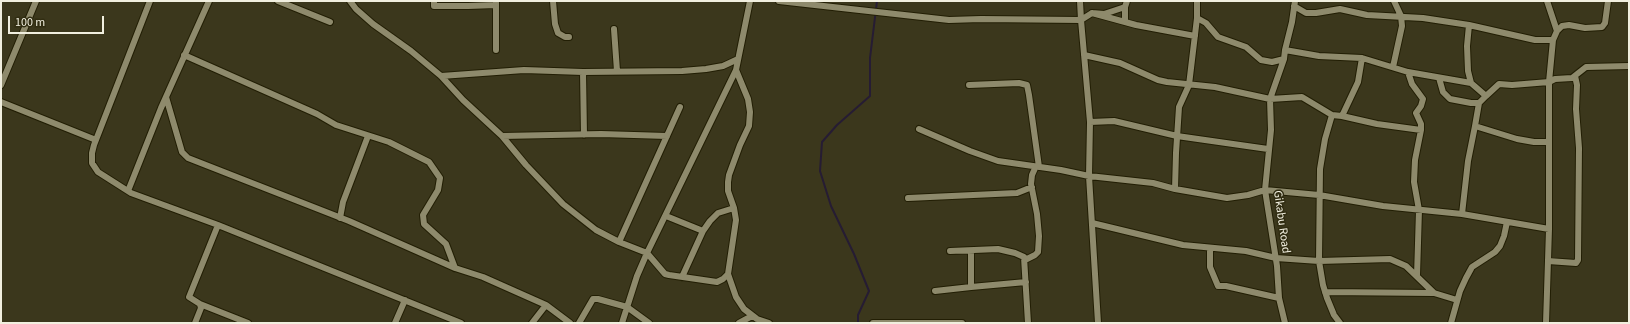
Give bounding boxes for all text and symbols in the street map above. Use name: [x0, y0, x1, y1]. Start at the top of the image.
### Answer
scale bar: [10, 8, 106, 34]
text: 100 m: [15, 14, 45, 31]
street label: Gikabu Road: [1269, 190, 1293, 254]

